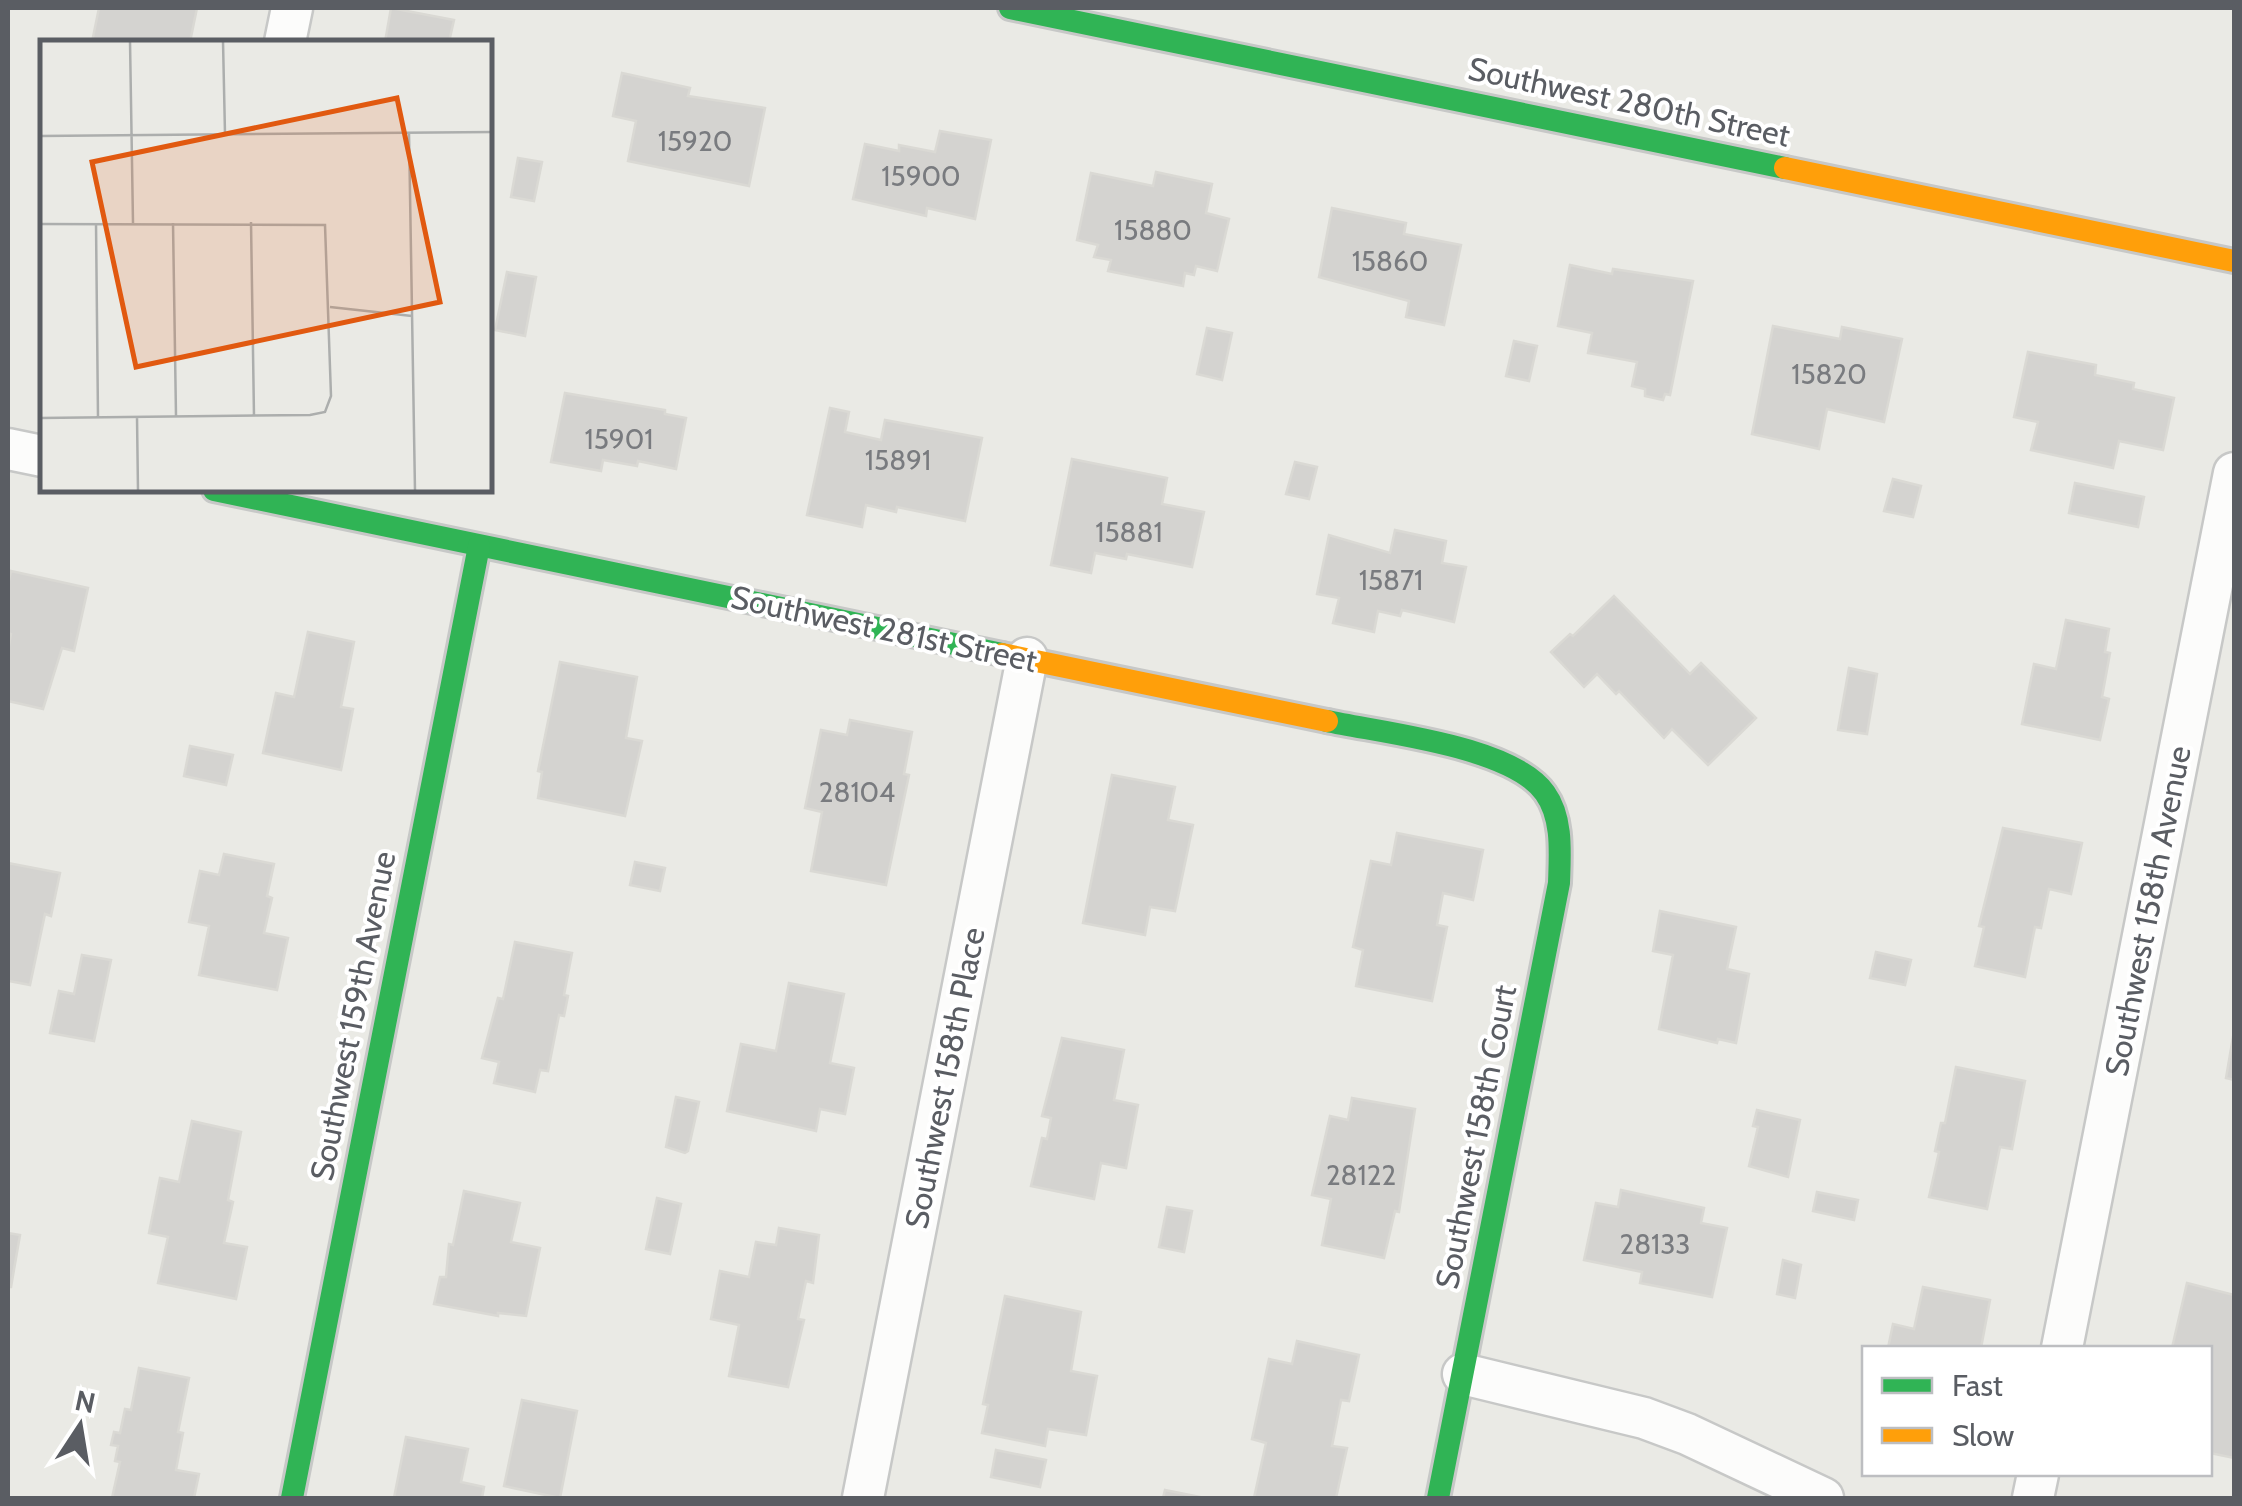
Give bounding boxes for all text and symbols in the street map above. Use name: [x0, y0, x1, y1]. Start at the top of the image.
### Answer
inset map: [40, 40, 492, 492]
street label: Southwest 280th Street: [1465, 48, 1794, 155]
house number: 15920: [658, 124, 732, 158]
house number: 15900: [881, 159, 961, 193]
house number: 15880: [1114, 213, 1192, 247]
house number: 15860: [1352, 244, 1428, 278]
house number: 15820: [1791, 357, 1867, 391]
house number: 15901: [585, 422, 653, 456]
house number: 15891: [865, 443, 931, 477]
house number: 15881: [1095, 515, 1163, 549]
house number: 15871: [1359, 563, 1423, 597]
street label: Southwest 281st Street: [728, 577, 1041, 680]
street label: Southwest 158th Avenue: [2096, 743, 2199, 1079]
house number: 28104: [819, 775, 895, 809]
street label: Southwest 159th Avenue: [301, 848, 404, 1184]
street label: Southwest 158th Place: [896, 924, 993, 1232]
street label: Southwest 158th Court: [1427, 982, 1524, 1292]
house number: 28122: [1326, 1158, 1396, 1192]
house number: 28133: [1619, 1227, 1691, 1261]
legend: [1862, 1346, 2212, 1476]
text: Fast: [1952, 1367, 2003, 1404]
north arrow: [30, 1376, 130, 1476]
text: N: [72, 1383, 98, 1420]
text: Slow: [1952, 1417, 2015, 1454]

